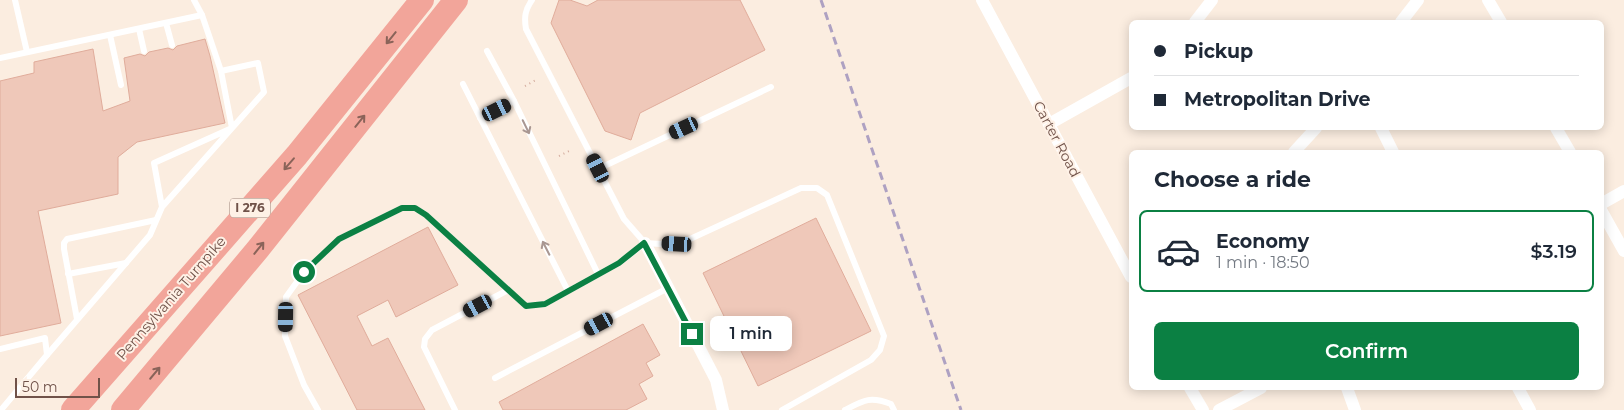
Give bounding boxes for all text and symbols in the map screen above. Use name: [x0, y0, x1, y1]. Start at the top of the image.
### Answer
one-way arrow: [385, 31, 396, 44]
text: Pickup: [1184, 40, 1253, 63]
text: Metropolitan Drive: [1184, 88, 1371, 111]
car: [480, 97, 513, 123]
street label: Carter Road: [1029, 98, 1085, 180]
one-way arrow: [354, 114, 365, 127]
car: [667, 115, 700, 141]
one-way arrow: [522, 120, 532, 135]
car: [584, 151, 611, 185]
one-way arrow: [283, 158, 294, 171]
text: Choose a ride: [1154, 166, 1311, 193]
road number: I 276: [230, 198, 270, 218]
icon: car: [1156, 229, 1201, 274]
text: Economy: [1216, 230, 1309, 253]
street label: Pennsylvania Turnpike: [112, 232, 230, 364]
car: [661, 236, 692, 252]
text: $3.19: [1531, 240, 1577, 263]
one-way arrow: [253, 241, 264, 254]
one-way arrow: [541, 241, 550, 256]
text: 1 min · 18:50: [1216, 253, 1310, 272]
route start: [293, 261, 315, 283]
car: [461, 292, 494, 320]
car: [278, 302, 293, 332]
car: [582, 310, 615, 338]
callout: 1 min: [710, 316, 792, 352]
button: Confirm: [1154, 322, 1579, 380]
route end: [681, 323, 703, 345]
text: 1 min: [730, 324, 772, 343]
one-way arrow: [149, 366, 160, 379]
scale bar: [15, 375, 100, 398]
text: 50 m: [22, 378, 58, 396]

